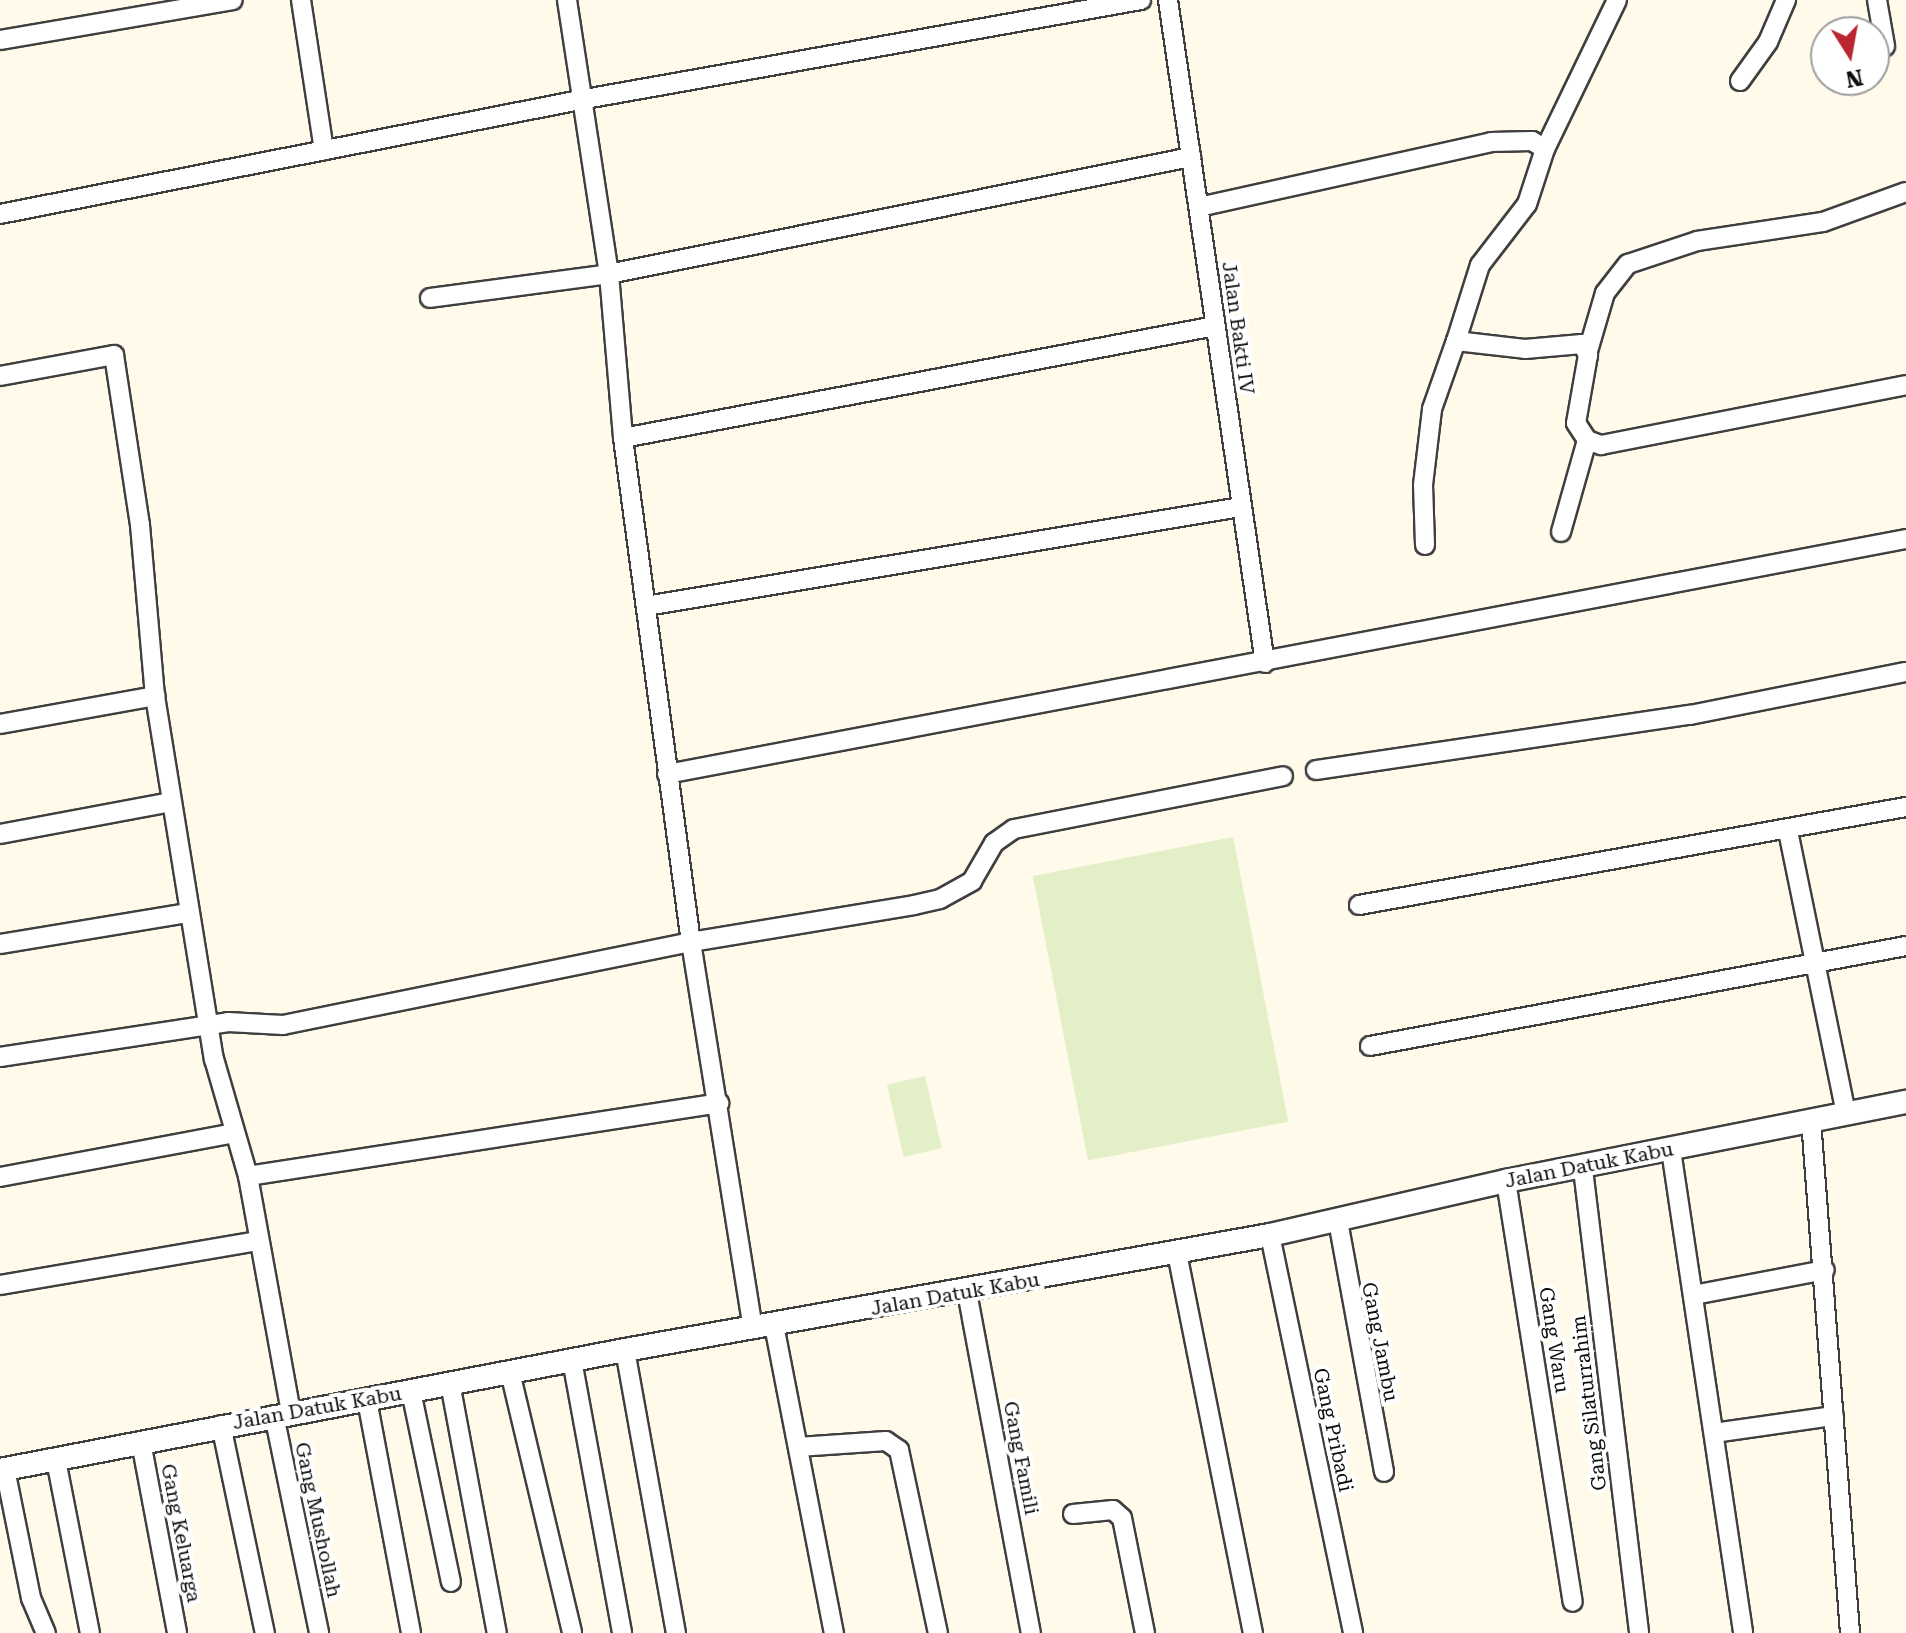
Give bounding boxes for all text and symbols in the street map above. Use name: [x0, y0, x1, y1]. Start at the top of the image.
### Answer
north arrow: [1810, 16, 1890, 96]
text: N: [1844, 64, 1865, 92]
street label: Jalan Bakti IV: [1217, 260, 1259, 396]
street label: Jalan Datuk Kabu: [1503, 1137, 1675, 1193]
street label: Jalan Datuk Kabu: [869, 1267, 1041, 1321]
street label: Gang Jambu: [1357, 1280, 1403, 1404]
street label: Gang Waru: [1534, 1285, 1574, 1395]
street label: Gang Silaturrahim: [1566, 1314, 1612, 1492]
street label: Gang Pribadi: [1308, 1366, 1358, 1494]
street label: Jalan Datuk Kabu: [231, 1381, 403, 1435]
street label: Gang Famili: [998, 1399, 1044, 1517]
street label: Gang Mushollah: [290, 1440, 346, 1600]
street label: Gang Keluarga: [156, 1462, 206, 1604]

